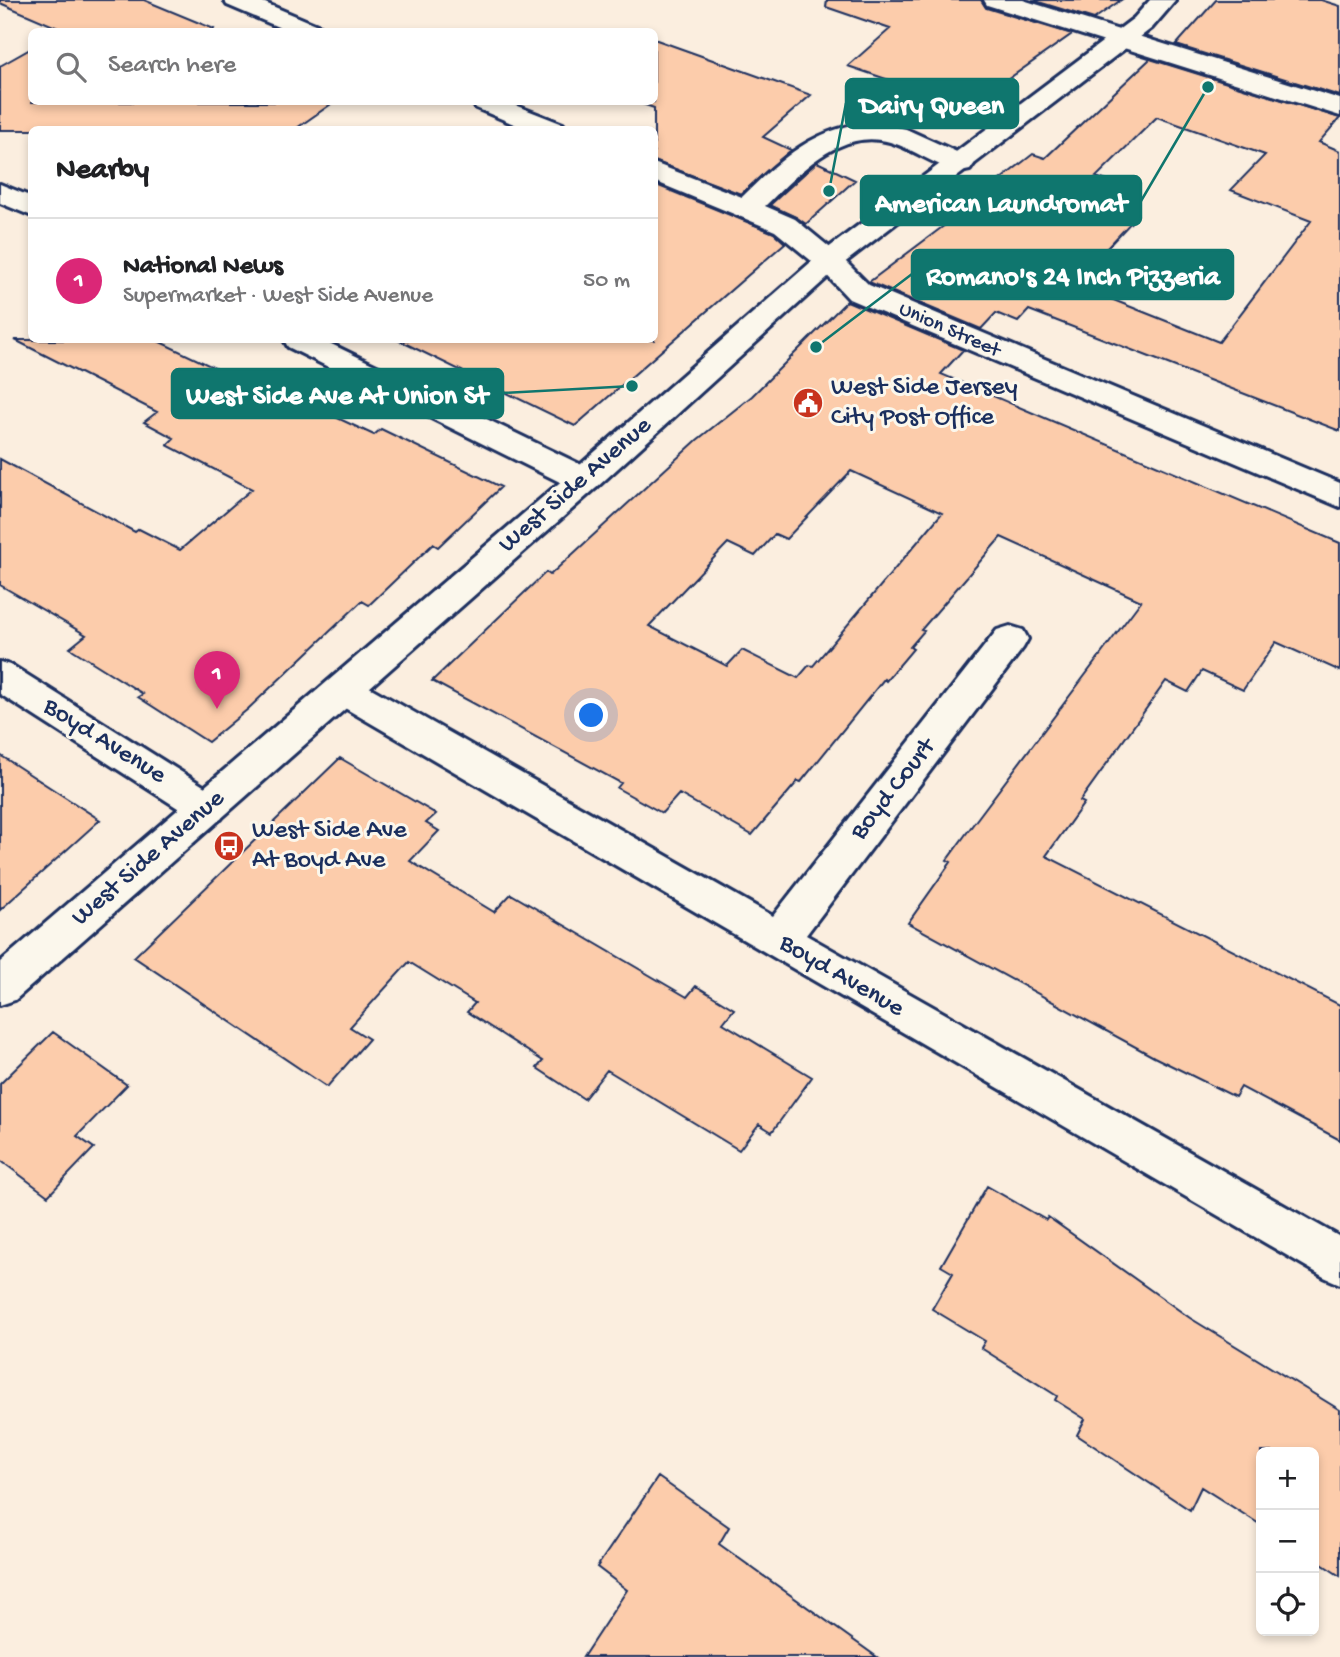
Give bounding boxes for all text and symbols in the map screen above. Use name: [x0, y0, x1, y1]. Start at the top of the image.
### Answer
search box: [28, 28, 658, 105]
icon: search: [52, 48, 90, 86]
text: Search here: [108, 51, 236, 82]
callout: Dairy Queen: [846, 79, 1018, 128]
text: Dairy Queen: [857, 91, 1005, 124]
text: Nearby: [56, 154, 149, 189]
callout: American Laundromat: [861, 176, 1141, 225]
text: American Laundromat: [874, 189, 1129, 222]
callout: Romano's 24 Inch Pizzeria: [912, 250, 1233, 299]
text: National News: [123, 252, 283, 283]
text: Romano's 24 Inch Pizzeria: [925, 262, 1221, 295]
text: 1: [74, 268, 84, 295]
text: 50 m: [583, 268, 630, 295]
text: Supermarket · West Side Avenue: [123, 283, 433, 310]
street label: Union Street: [894, 298, 1006, 365]
callout: West Side Ave At Union St: [172, 369, 503, 418]
place label: West Side Jersey City Post Office: [831, 373, 1018, 434]
text: West Side Ave At Union St: [185, 381, 491, 414]
public building icon: West Side Jersey City Post Office: [791, 386, 825, 420]
street label: West Side Avenue: [493, 411, 659, 561]
pin: 1: [194, 651, 240, 709]
street label: Boyd Avenue: [36, 691, 172, 792]
your location: [574, 698, 608, 732]
street label: Boyd Court: [844, 731, 945, 848]
street label: West Side Avenue: [66, 784, 232, 934]
place label: West Side Ave At Boyd Ave: [252, 816, 407, 877]
bus stop icon: West Side Ave At Boyd Ave: [212, 829, 246, 863]
street label: Boyd Avenue: [772, 928, 910, 1026]
map controls: [1256, 1447, 1319, 1636]
button: +: [1256, 1447, 1319, 1510]
button: −: [1256, 1510, 1319, 1573]
button: locate: [1256, 1573, 1319, 1636]

